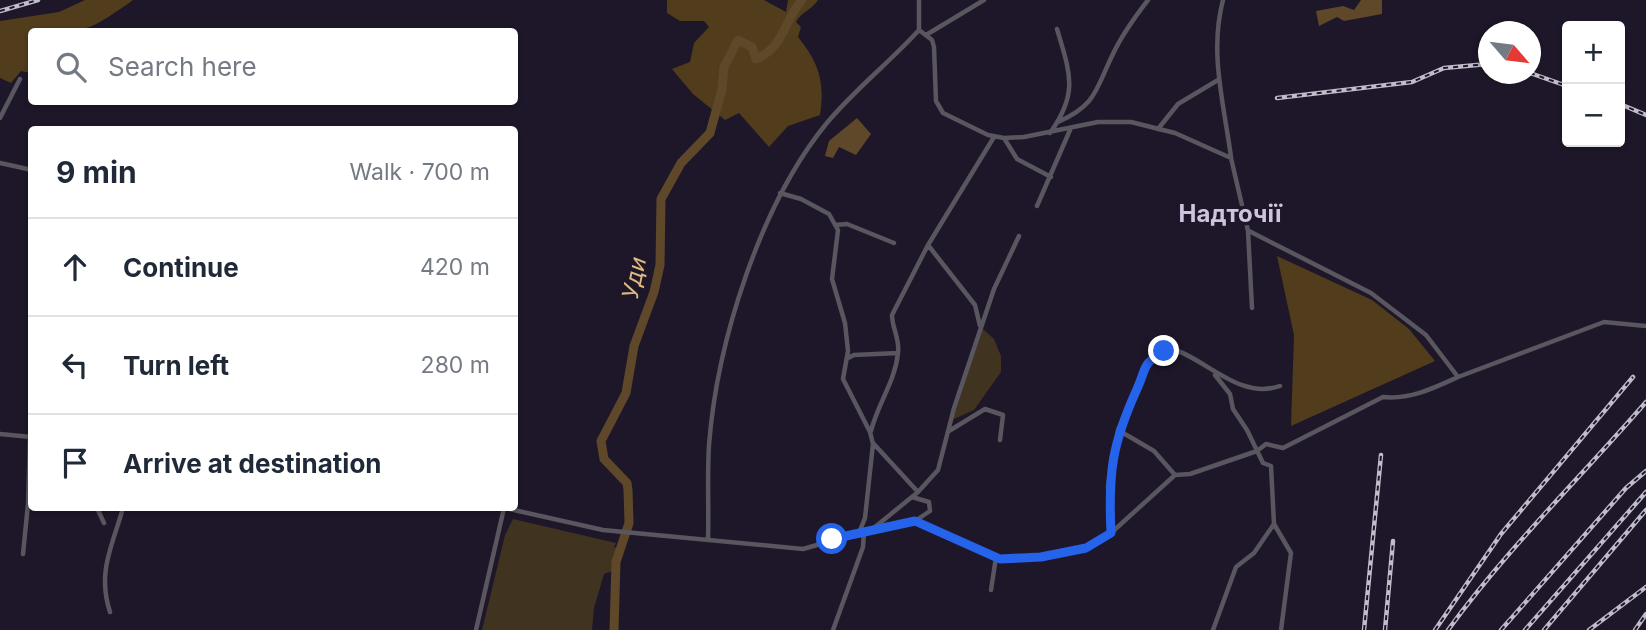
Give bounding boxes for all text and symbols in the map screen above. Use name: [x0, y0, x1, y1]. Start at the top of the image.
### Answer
north arrow: [1478, 21, 1541, 84]
map controls: [1562, 21, 1625, 147]
button: +: [1562, 21, 1625, 84]
search box: [28, 28, 518, 105]
icon: search: [52, 48, 90, 86]
text: Search here: [108, 51, 257, 82]
button: −: [1562, 84, 1625, 147]
text: 9 min: [56, 154, 137, 190]
text: Walk · 700 m: [350, 158, 490, 186]
district label: Надточії: [1179, 199, 1283, 228]
icon: ahead: [56, 248, 94, 286]
text: Continue: [123, 252, 239, 283]
text: 420 m: [420, 253, 490, 281]
water label: Уди: [616, 254, 652, 302]
route end: [1148, 335, 1179, 366]
icon: left: [56, 346, 94, 384]
text: Turn left: [123, 350, 229, 381]
text: 280 m: [421, 351, 490, 379]
icon: arrive: [56, 444, 94, 482]
text: Arrive at destination: [123, 448, 382, 479]
route start: [816, 523, 847, 554]

